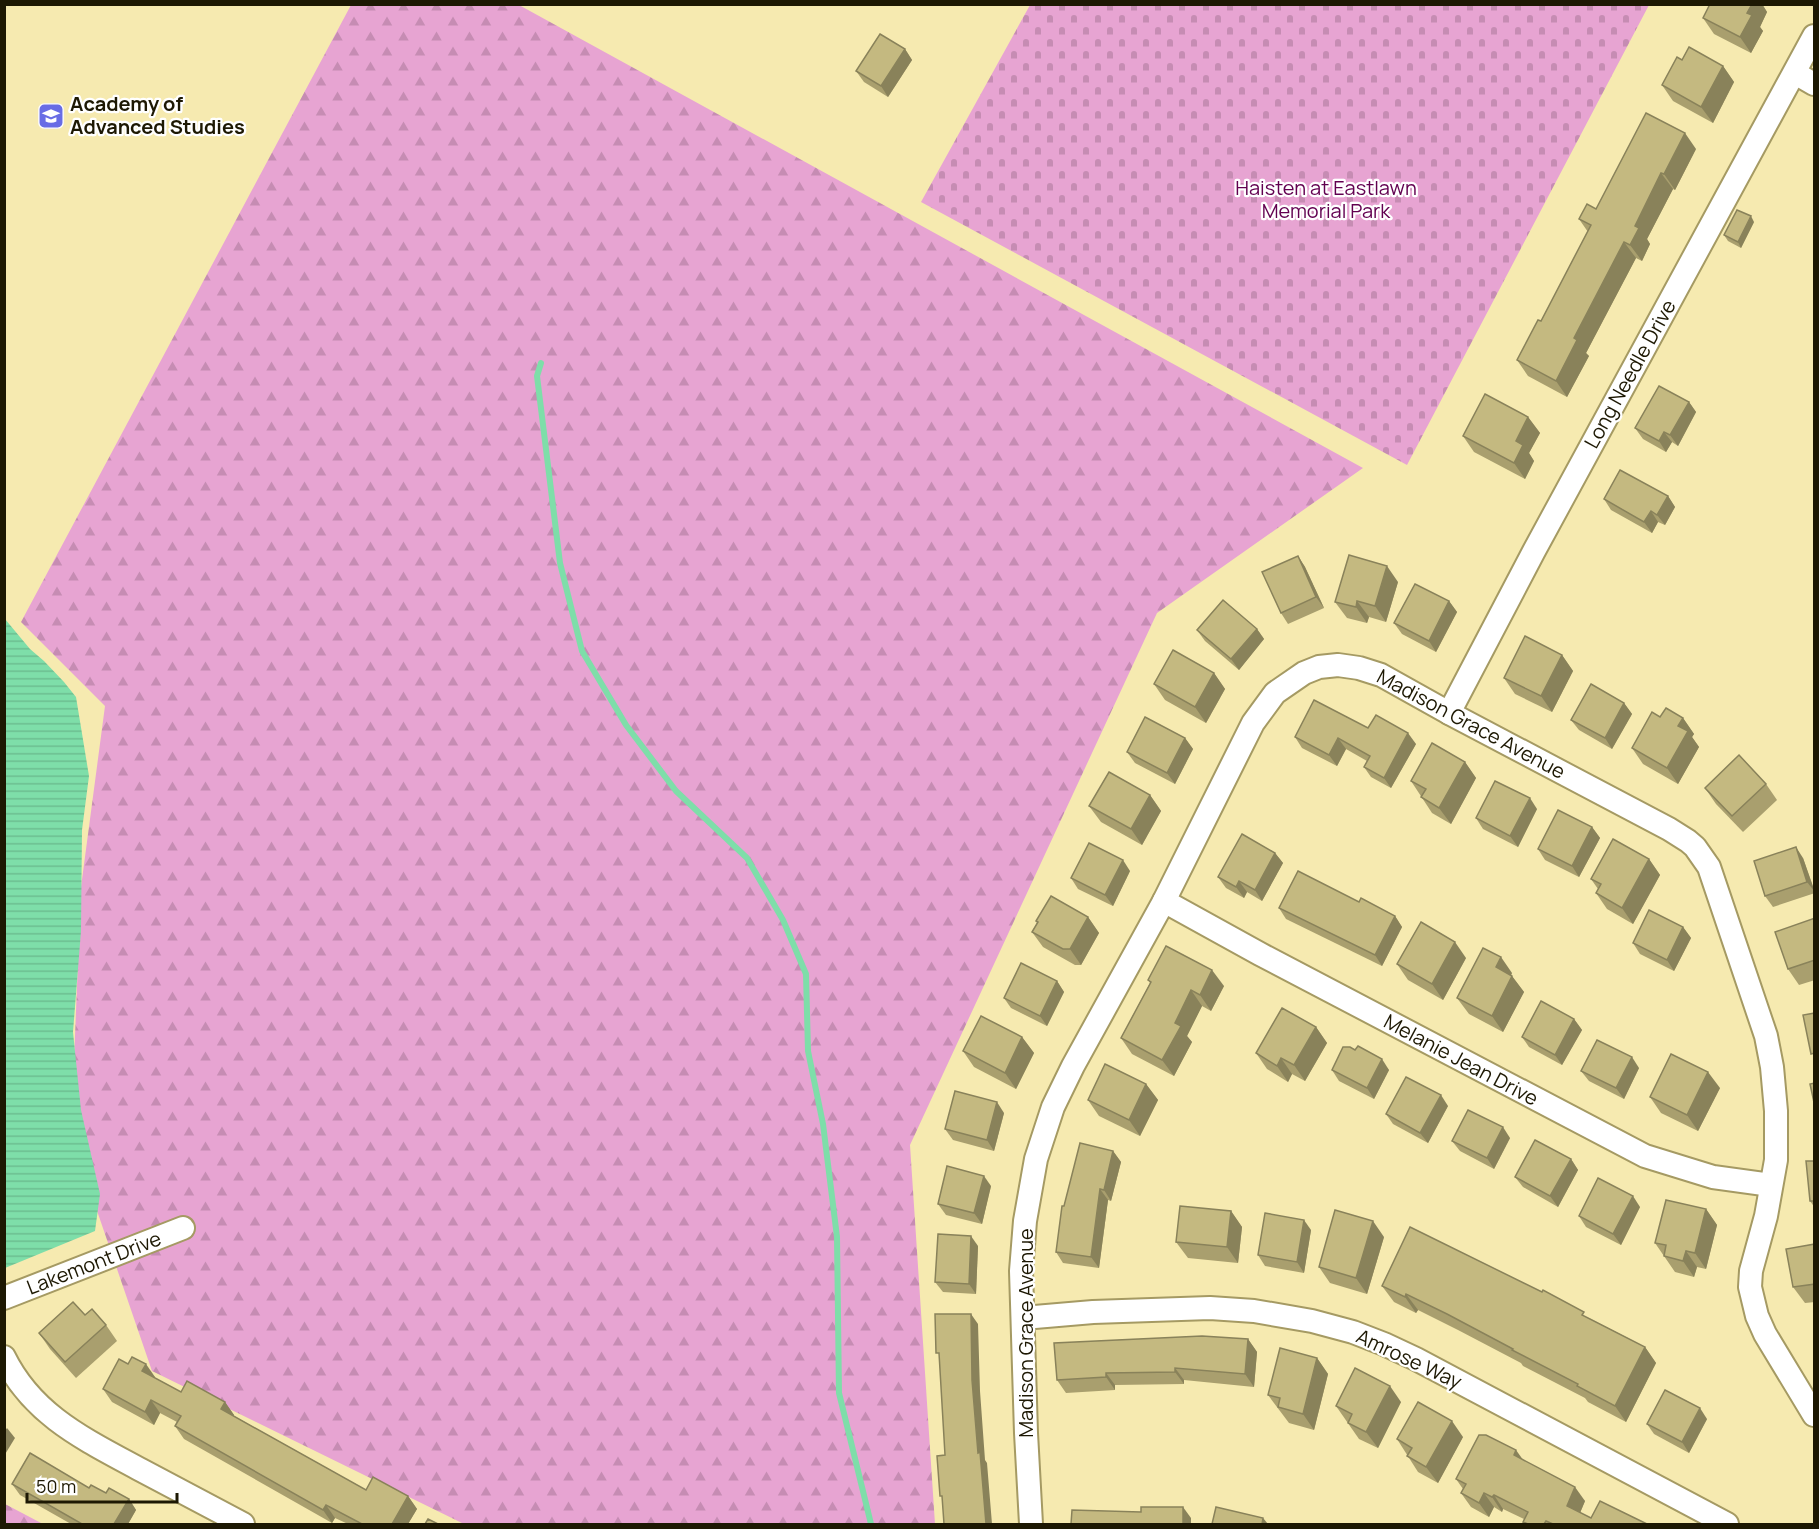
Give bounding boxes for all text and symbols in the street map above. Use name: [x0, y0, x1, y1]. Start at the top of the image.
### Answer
place label: Academy of Advanced Studies: [70, 90, 245, 140]
school or university icon: Academy of Advanced Studies: [36, 101, 66, 131]
park label: Haisten at Eastlawn Memorial Park: [1235, 174, 1417, 224]
street label: Long Needle Drive: [1578, 295, 1682, 453]
street label: Madison Grace Avenue: [1372, 662, 1570, 785]
street label: Melanie Jean Drive: [1379, 1007, 1543, 1112]
street label: Lakemont Drive: [23, 1225, 165, 1301]
street label: Madison Grace Avenue: [1012, 1228, 1039, 1438]
street label: Amrose Way: [1352, 1322, 1467, 1395]
scale bar: [27, 1466, 177, 1504]
text: 50 m: [36, 1474, 76, 1498]

